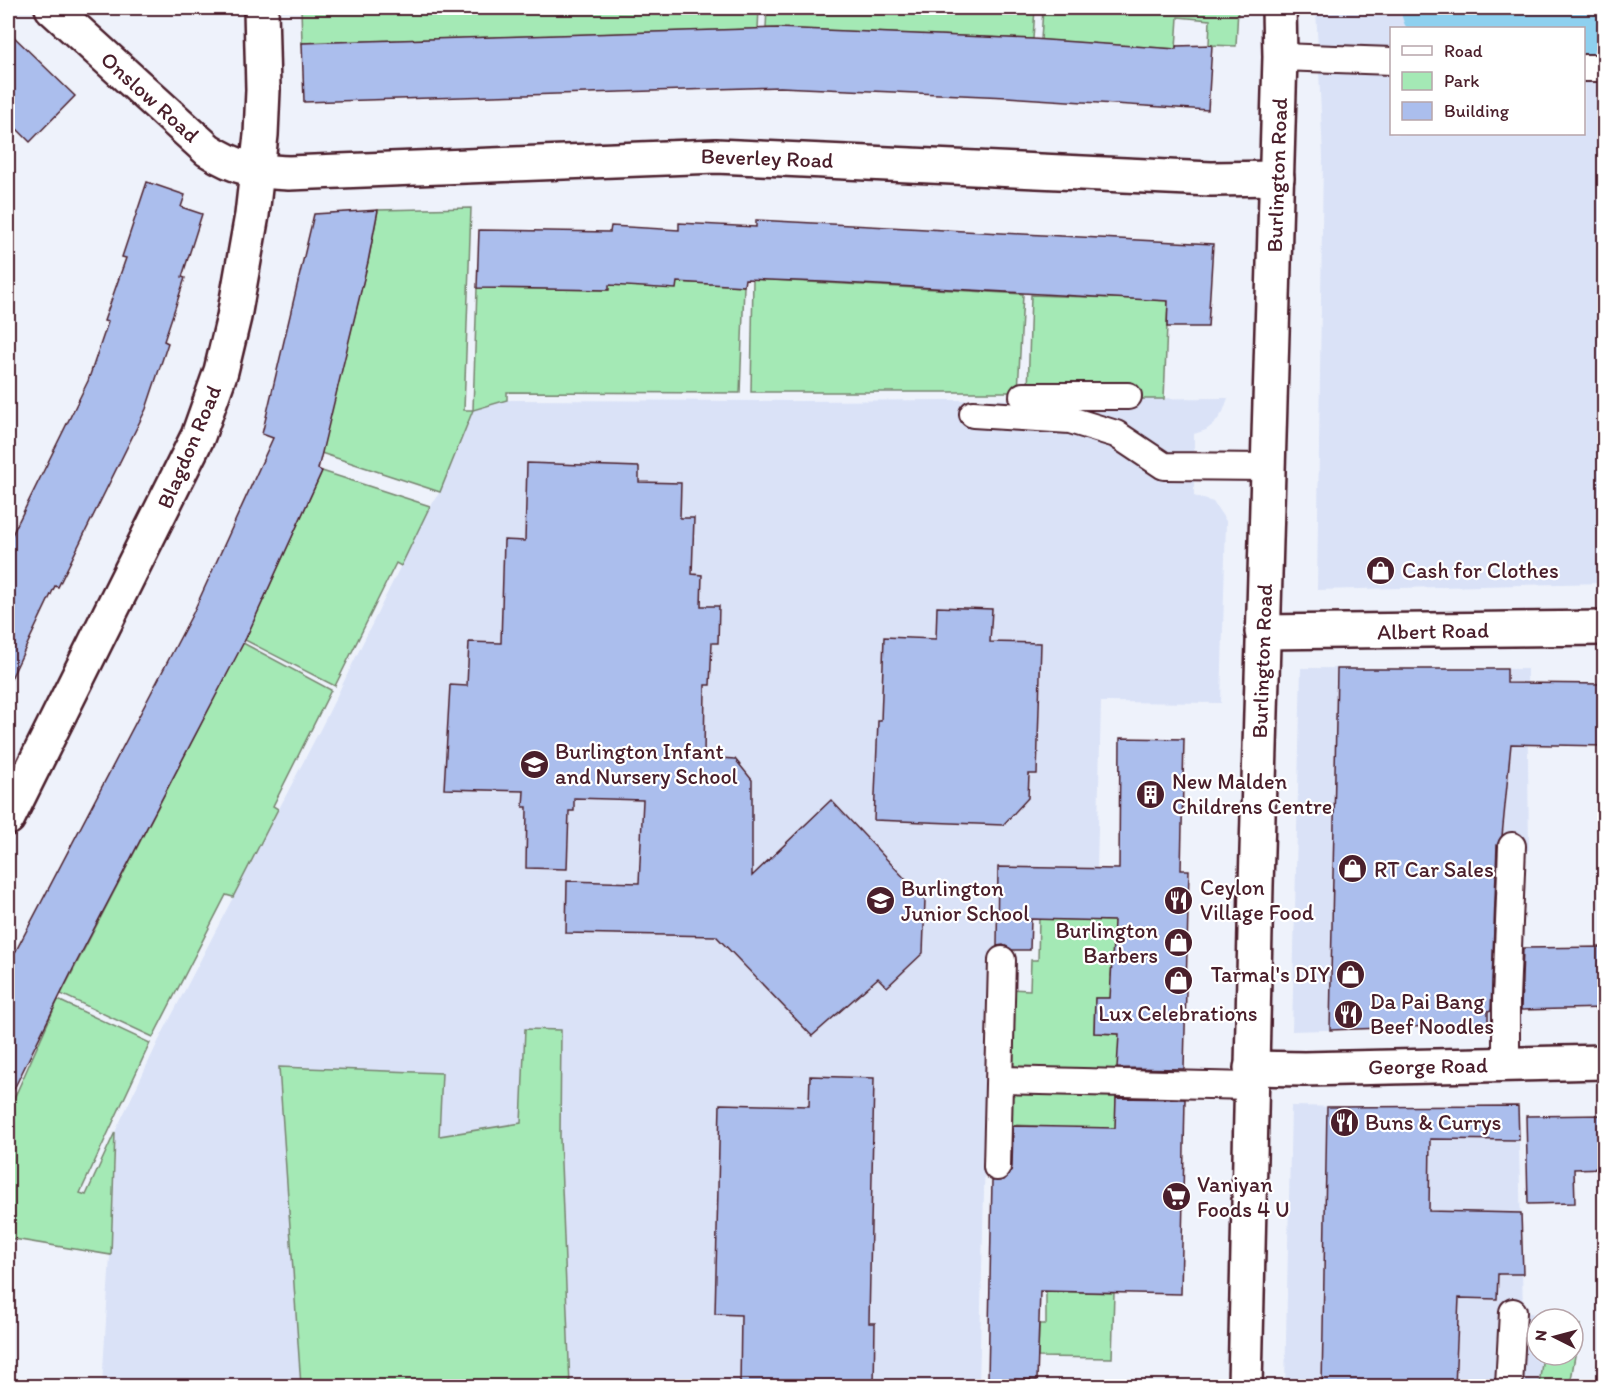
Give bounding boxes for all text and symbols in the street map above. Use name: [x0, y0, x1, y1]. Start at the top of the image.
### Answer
legend: [1390, 27, 1585, 135]
text: Road: [1444, 40, 1483, 62]
street label: Onslow Road: [95, 46, 205, 148]
text: Park: [1444, 70, 1479, 92]
street label: Burlington Road: [1261, 97, 1293, 253]
text: Building: [1444, 100, 1510, 122]
street label: Beverley Road: [700, 142, 834, 174]
street label: Blagdon Road: [151, 381, 227, 513]
shop icon: Cash for Clothes: [1365, 554, 1397, 586]
place label: Cash for Clothes: [1402, 557, 1559, 584]
street label: Burlington Road: [1246, 583, 1278, 739]
street label: Albert Road: [1377, 617, 1489, 645]
place label: Burlington Infant and Nursery School: [555, 738, 738, 790]
school or university icon: Burlington Infant and Nursery School: [518, 748, 550, 780]
place label: New Malden Childrens Centre: [1172, 768, 1332, 820]
building icon: New Malden Childrens Centre: [1135, 778, 1167, 810]
shop icon: RT Car Sales: [1337, 853, 1369, 885]
place label: RT Car Sales: [1374, 856, 1494, 883]
place label: Ceylon Village Food: [1200, 874, 1314, 926]
place label: Burlington Junior School: [901, 875, 1029, 927]
restaurant icon: Ceylon Village Food: [1163, 884, 1195, 916]
school or university icon: Burlington Junior School: [864, 885, 896, 917]
place label: Burlington Barbers: [1055, 917, 1159, 969]
shop icon: Burlington Barbers: [1163, 927, 1195, 959]
shop icon: Tarmal's DIY: [1335, 958, 1367, 990]
place label: Tarmal's DIY: [1211, 961, 1330, 988]
shop icon: Lux Celebrations: [1162, 965, 1194, 997]
place label: Da Pai Bang Beef Noodles: [1370, 988, 1494, 1040]
restaurant icon: Da Pai Bang Beef Noodles: [1333, 998, 1365, 1030]
place label: Lux Celebrations: [1098, 1000, 1258, 1027]
street label: George Road: [1368, 1051, 1488, 1081]
restaurant icon: Buns & Currys: [1328, 1106, 1360, 1138]
place label: Buns & Currys: [1365, 1109, 1502, 1136]
place label: Vaniyan Foods 4 U: [1197, 1171, 1290, 1223]
supermarket icon: Vaniyan Foods 4 U: [1160, 1181, 1192, 1213]
north arrow: [1525, 1307, 1585, 1367]
text: N: [1531, 1329, 1551, 1342]

